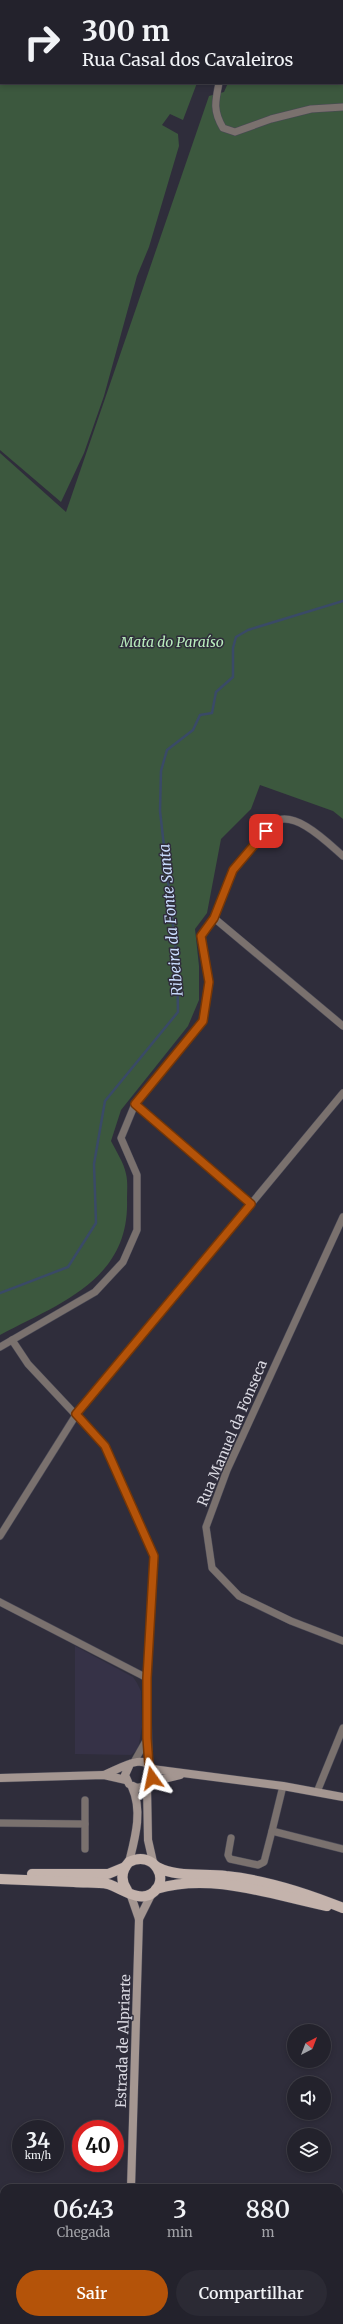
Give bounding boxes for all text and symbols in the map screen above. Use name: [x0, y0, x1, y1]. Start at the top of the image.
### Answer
text: 300 m: [82, 13, 170, 49]
icon: right: [16, 16, 68, 68]
text: Rua Casal dos Cavaleiros: [82, 48, 293, 71]
park label: Mata do Paraíso: [119, 633, 224, 651]
pin: [249, 814, 283, 848]
icon: arrive: [255, 820, 277, 842]
water label: Ribeira da Fonte Santa: [154, 843, 187, 997]
street label: Rua Manuel da Fonseca: [193, 1357, 271, 1509]
position arrow: [131, 1757, 173, 1799]
street label: Estrada de Alpriarte: [112, 1974, 134, 2108]
north arrow: [287, 2024, 331, 2068]
map controls: [287, 2024, 331, 2172]
button: sound: [287, 2076, 331, 2120]
speed limit sign: 40: [72, 2120, 124, 2172]
text: 34: [26, 2128, 50, 2153]
button: layers: [287, 2128, 331, 2172]
text: km/h: [25, 2149, 51, 2162]
text: 06:43: [53, 2194, 114, 2225]
text: 3: [173, 2194, 187, 2225]
text: 880: [246, 2194, 290, 2225]
text: Chegada: [57, 2224, 110, 2241]
text: min: [167, 2224, 193, 2241]
text: m: [261, 2224, 274, 2241]
button: Sair: [16, 2270, 168, 2316]
button: Compartilhar: [176, 2270, 327, 2316]

